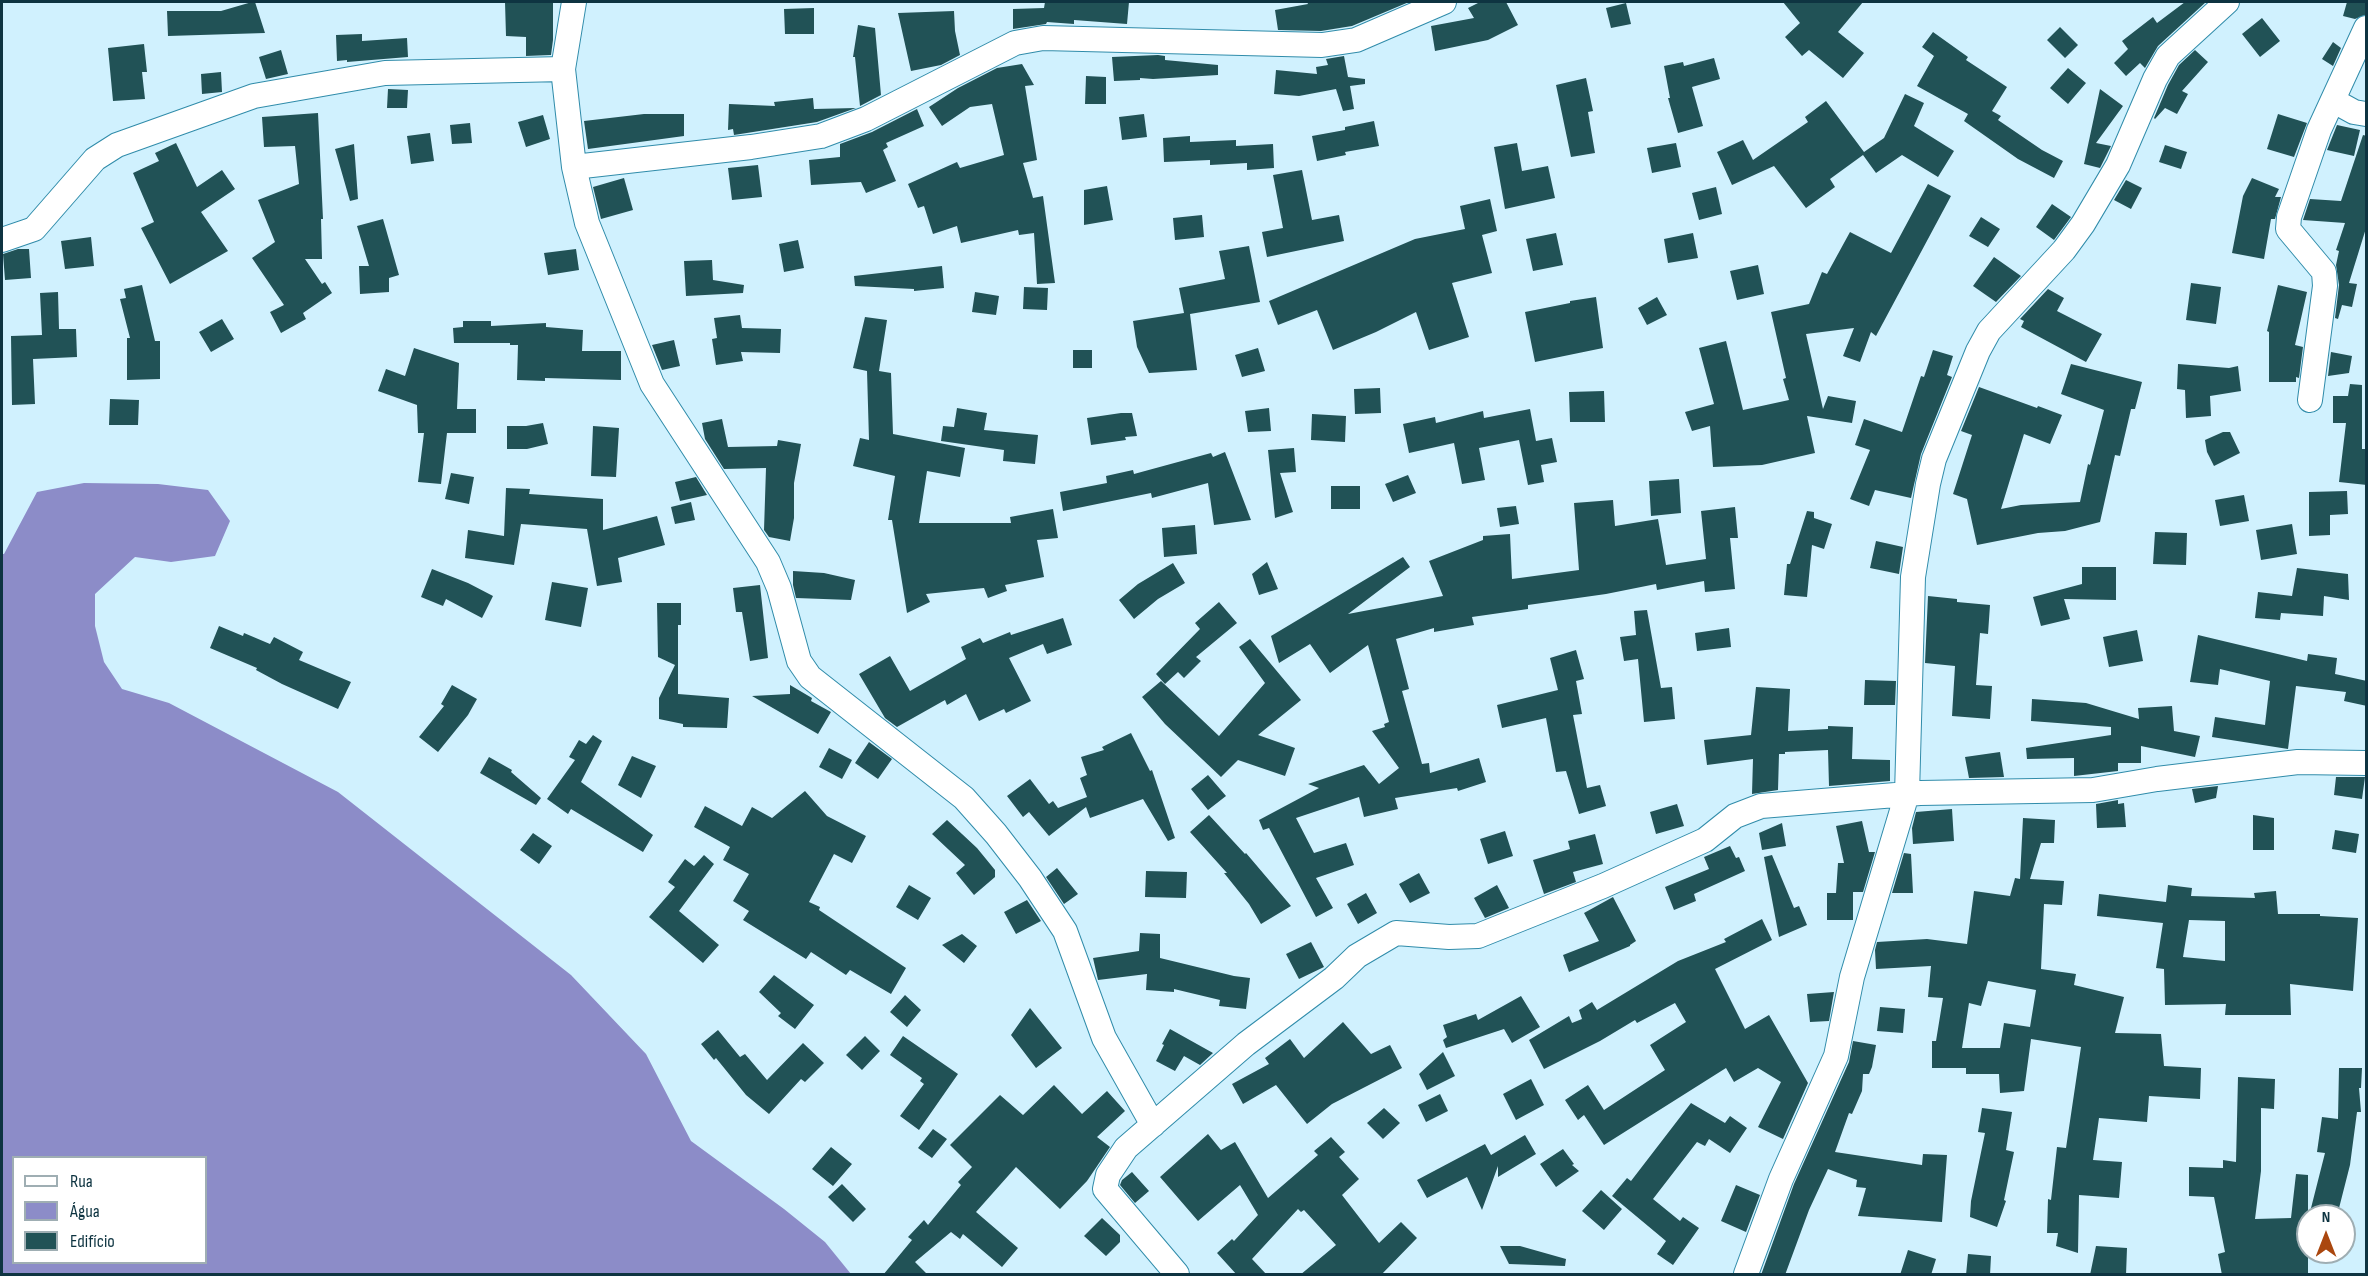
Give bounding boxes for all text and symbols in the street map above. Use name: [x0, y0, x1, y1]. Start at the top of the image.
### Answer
legend: [12, 1156, 207, 1264]
text: Rua: [70, 1171, 93, 1192]
text: Água: [70, 1201, 100, 1222]
north arrow: [2296, 1204, 2356, 1264]
text: N: [2322, 1208, 2330, 1227]
text: Edifício: [70, 1231, 115, 1252]

